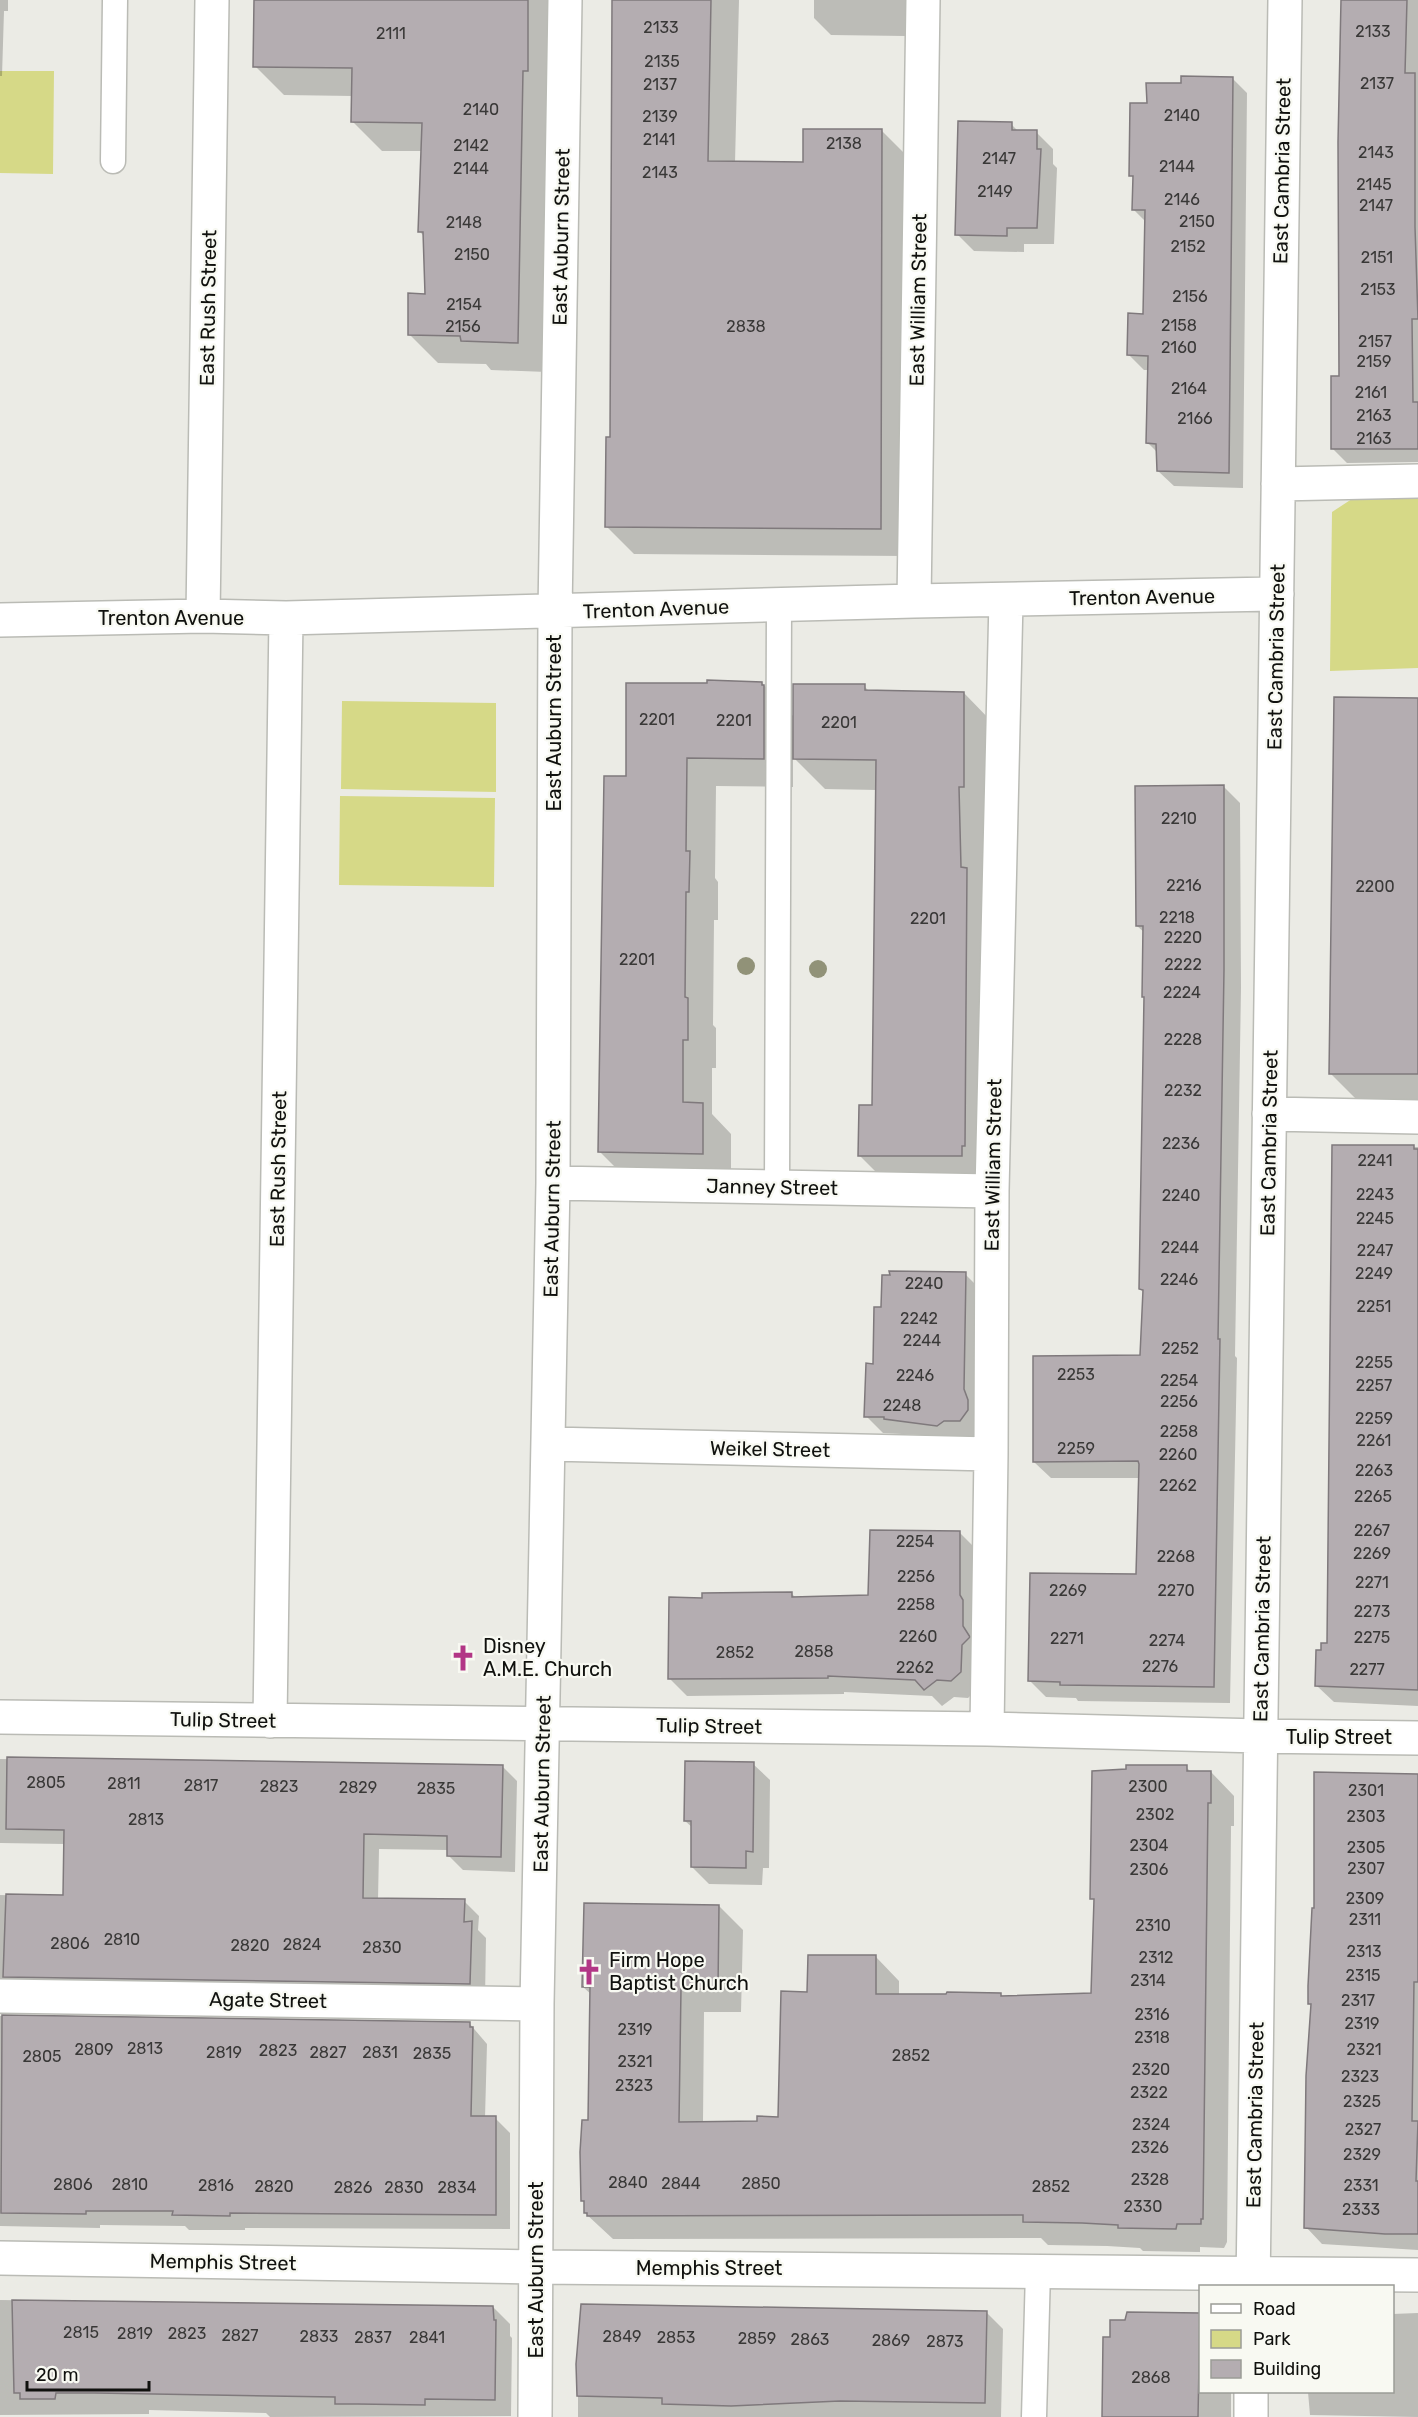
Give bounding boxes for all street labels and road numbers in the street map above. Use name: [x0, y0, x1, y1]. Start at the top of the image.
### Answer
street label: East Cambria Street: [1268, 77, 1296, 264]
street label: East Auburn Street: [547, 148, 575, 326]
street label: East William Street: [904, 213, 932, 387]
street label: East Rush Street: [195, 229, 221, 386]
street label: East Cambria Street: [1262, 563, 1290, 750]
street label: Trenton Avenue: [1069, 584, 1215, 610]
street label: Trenton Avenue: [582, 594, 730, 624]
street label: Trenton Avenue: [98, 606, 244, 630]
street label: East Auburn Street: [542, 634, 566, 812]
street label: East Cambria Street: [1255, 1049, 1283, 1236]
street label: East William Street: [979, 1078, 1007, 1252]
street label: East Rush Street: [265, 1090, 291, 1247]
street label: East Auburn Street: [538, 1120, 566, 1298]
street label: Janney Street: [706, 1174, 838, 1200]
street label: Weikel Street: [710, 1436, 831, 1462]
street label: East Cambria Street: [1248, 1535, 1276, 1722]
street label: East Auburn Street: [528, 1695, 556, 1873]
street label: Tulip Street: [170, 1707, 277, 1733]
street label: Tulip Street: [656, 1713, 763, 1739]
street label: Tulip Street: [1286, 1725, 1392, 1749]
street label: Agate Street: [209, 1987, 327, 2013]
street label: East Cambria Street: [1241, 2021, 1269, 2208]
street label: East Auburn Street: [524, 2181, 548, 2359]
street label: Memphis Street: [149, 2249, 297, 2275]
street label: Memphis Street: [636, 2256, 783, 2280]

